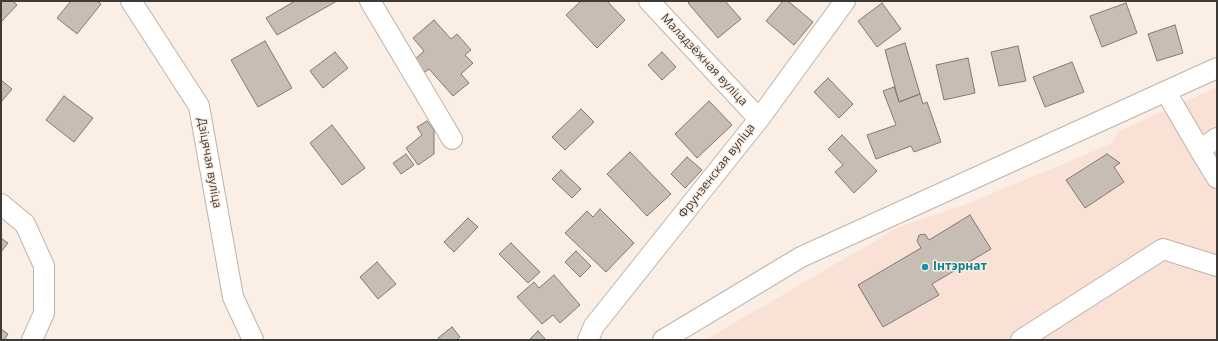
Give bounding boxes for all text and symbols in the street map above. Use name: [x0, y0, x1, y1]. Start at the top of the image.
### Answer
street label: Маладзёжная вуліца: [658, 11, 750, 109]
street label: Дзіцячая вуліца: [194, 117, 224, 209]
street label: Фрунзенская вуліца: [676, 121, 758, 221]
place label: Інтэрнат: [933, 260, 987, 274]
marker: Інтэрнат: [920, 262, 930, 272]

